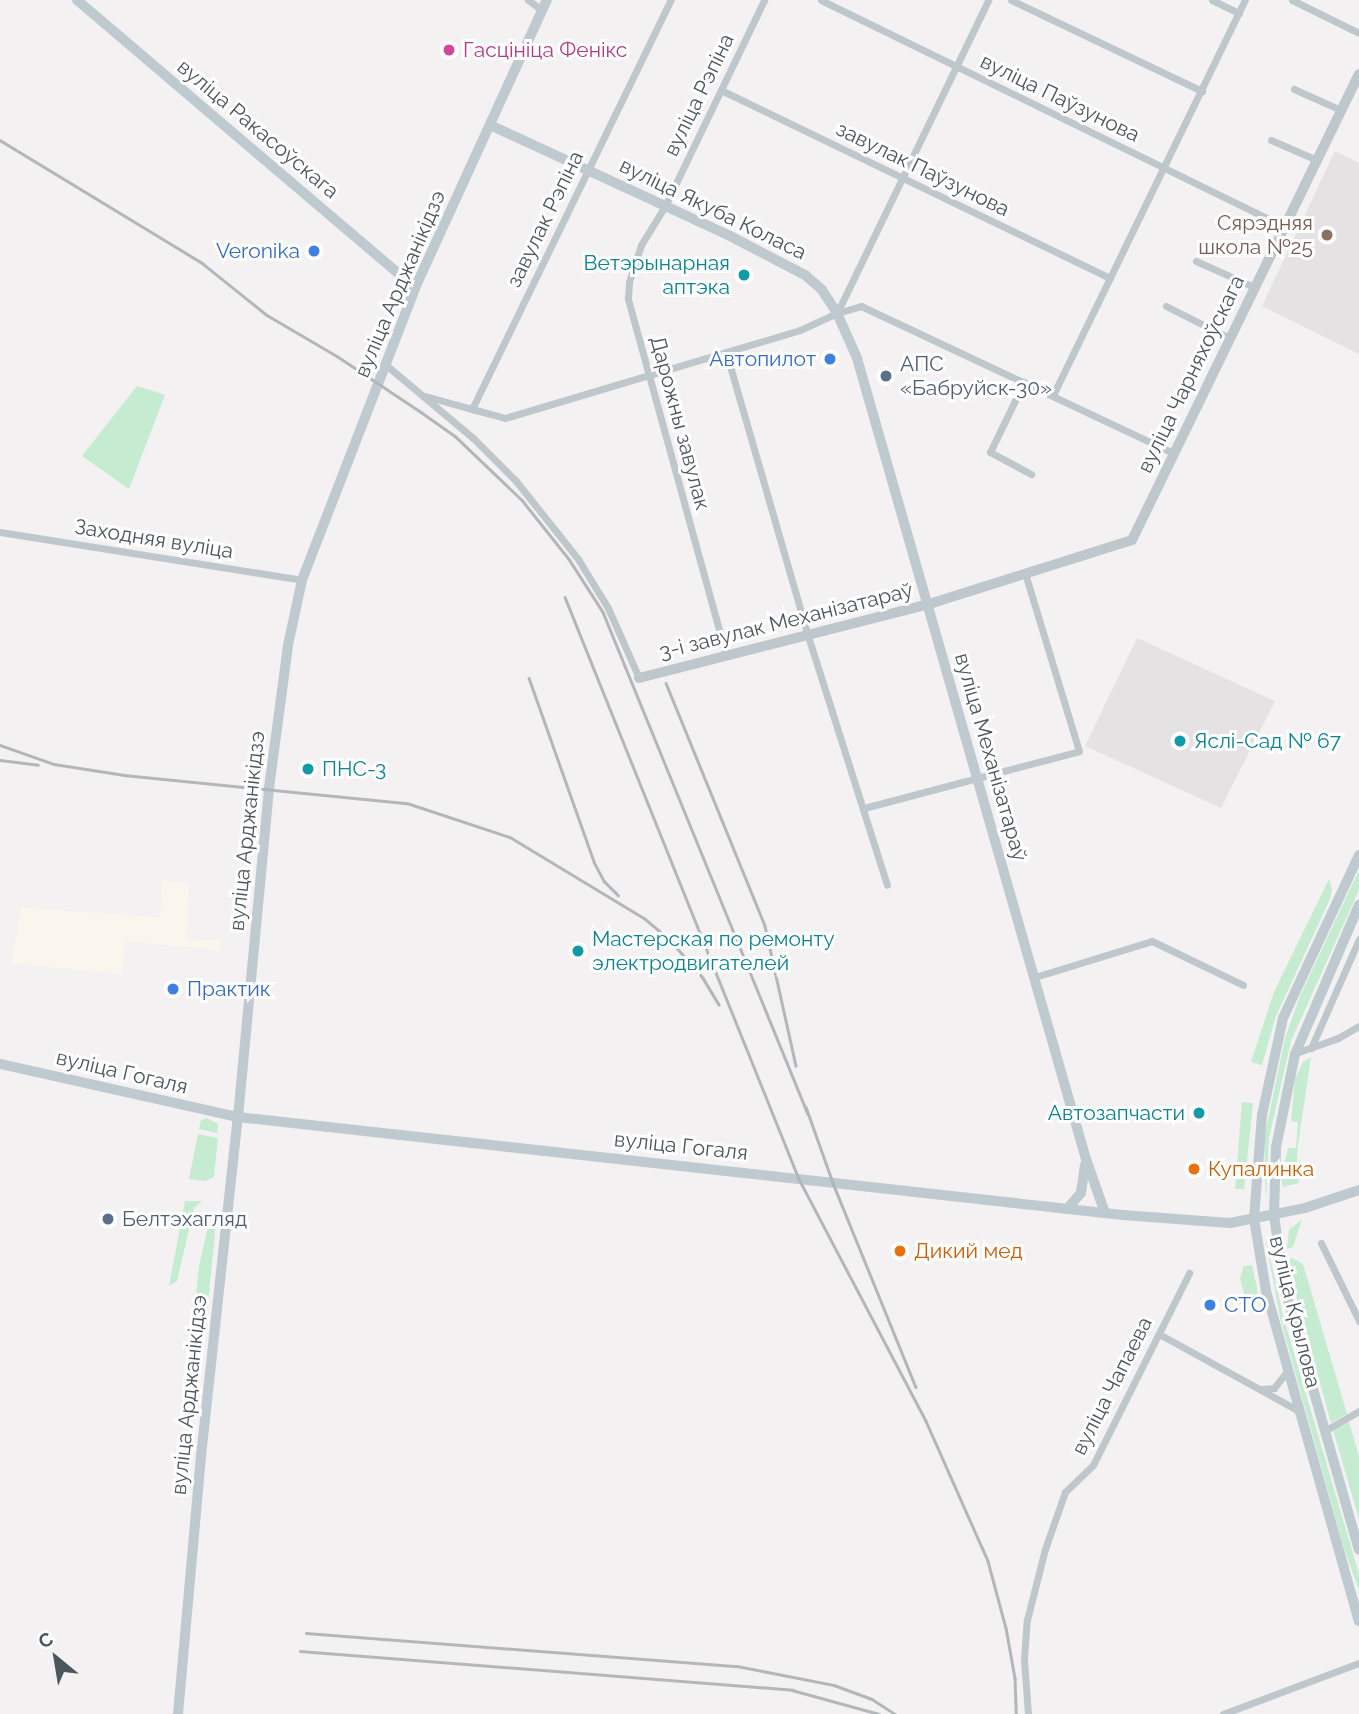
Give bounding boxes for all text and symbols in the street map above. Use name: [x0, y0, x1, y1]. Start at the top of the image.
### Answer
street label: вуліца Рэпіна: [659, 30, 739, 160]
place label: Гасцініца Фенікс: [463, 37, 627, 63]
marker: Гасцініца Фенікс: [441, 42, 457, 58]
street label: вуліца Паўзунова: [976, 49, 1144, 147]
street label: вуліца Ракасоўскага: [172, 54, 344, 204]
street label: завулак Паўзунова: [832, 116, 1014, 222]
street label: завулак Рэпіна: [501, 147, 589, 291]
street label: вуліца Якуба Коласа: [615, 153, 811, 265]
street label: вуліца Арджанікідзэ: [349, 186, 451, 382]
place label: Сярэдняя школа №25: [1198, 210, 1313, 260]
marker: Сярэдняя школа №25: [1319, 227, 1335, 243]
place label: Veronika: [216, 238, 300, 264]
marker: Veronika: [306, 243, 322, 259]
place label: Ветэрынарная аптэка: [584, 250, 730, 300]
marker: Ветэрынарная аптэка: [736, 267, 752, 283]
street label: вуліца Чарняхоўскага: [1132, 271, 1250, 477]
street label: Дарожны завулак: [645, 333, 715, 513]
place label: Автопилот: [709, 346, 816, 372]
marker: Автопилот: [822, 351, 838, 367]
place label: АПС «Бабруйск-30»: [900, 351, 1052, 401]
marker: АПС «Бабруйск-30»: [878, 368, 894, 384]
street label: Заходняя вуліца: [73, 514, 235, 564]
street label: 3-і завулак Механізатараў: [657, 577, 915, 665]
street label: вуліца Механізатараў: [949, 650, 1033, 864]
place label: Яслі-Сад № 67: [1194, 728, 1341, 754]
street label: вуліца Арджанікідзэ: [224, 730, 270, 932]
marker: Яслі-Сад № 67: [1172, 733, 1188, 749]
place label: ПНС-3: [322, 756, 386, 782]
marker: ПНС-3: [300, 761, 316, 777]
place label: Мастерская по ремонту электродвигателей: [592, 926, 835, 976]
marker: Мастерская по ремонту электродвигателей: [570, 943, 586, 959]
place label: Практик: [187, 976, 271, 1002]
marker: Практик: [165, 981, 181, 997]
street label: вуліца Гогаля: [54, 1045, 190, 1099]
place label: Автозапчасти: [1048, 1100, 1185, 1126]
marker: Автозапчасти: [1191, 1105, 1207, 1121]
street label: вуліца Гогаля: [613, 1126, 749, 1166]
place label: Купалинка: [1208, 1156, 1314, 1182]
marker: Купалинка: [1186, 1161, 1202, 1177]
place label: Белтэхагляд: [122, 1206, 247, 1232]
marker: Белтэхагляд: [100, 1211, 116, 1227]
street label: вуліца Крылова: [1264, 1233, 1326, 1391]
place label: Дикий мед: [914, 1238, 1023, 1264]
marker: Дикий мед: [892, 1243, 908, 1259]
place label: СТО: [1224, 1292, 1266, 1318]
street label: вуліца Арджанікідзэ: [166, 1294, 212, 1496]
marker: СТО: [1202, 1297, 1218, 1313]
street label: вуліца Чапаева: [1066, 1313, 1158, 1459]
north arrow: [21, 1623, 91, 1693]
text: С: [34, 1627, 57, 1653]

